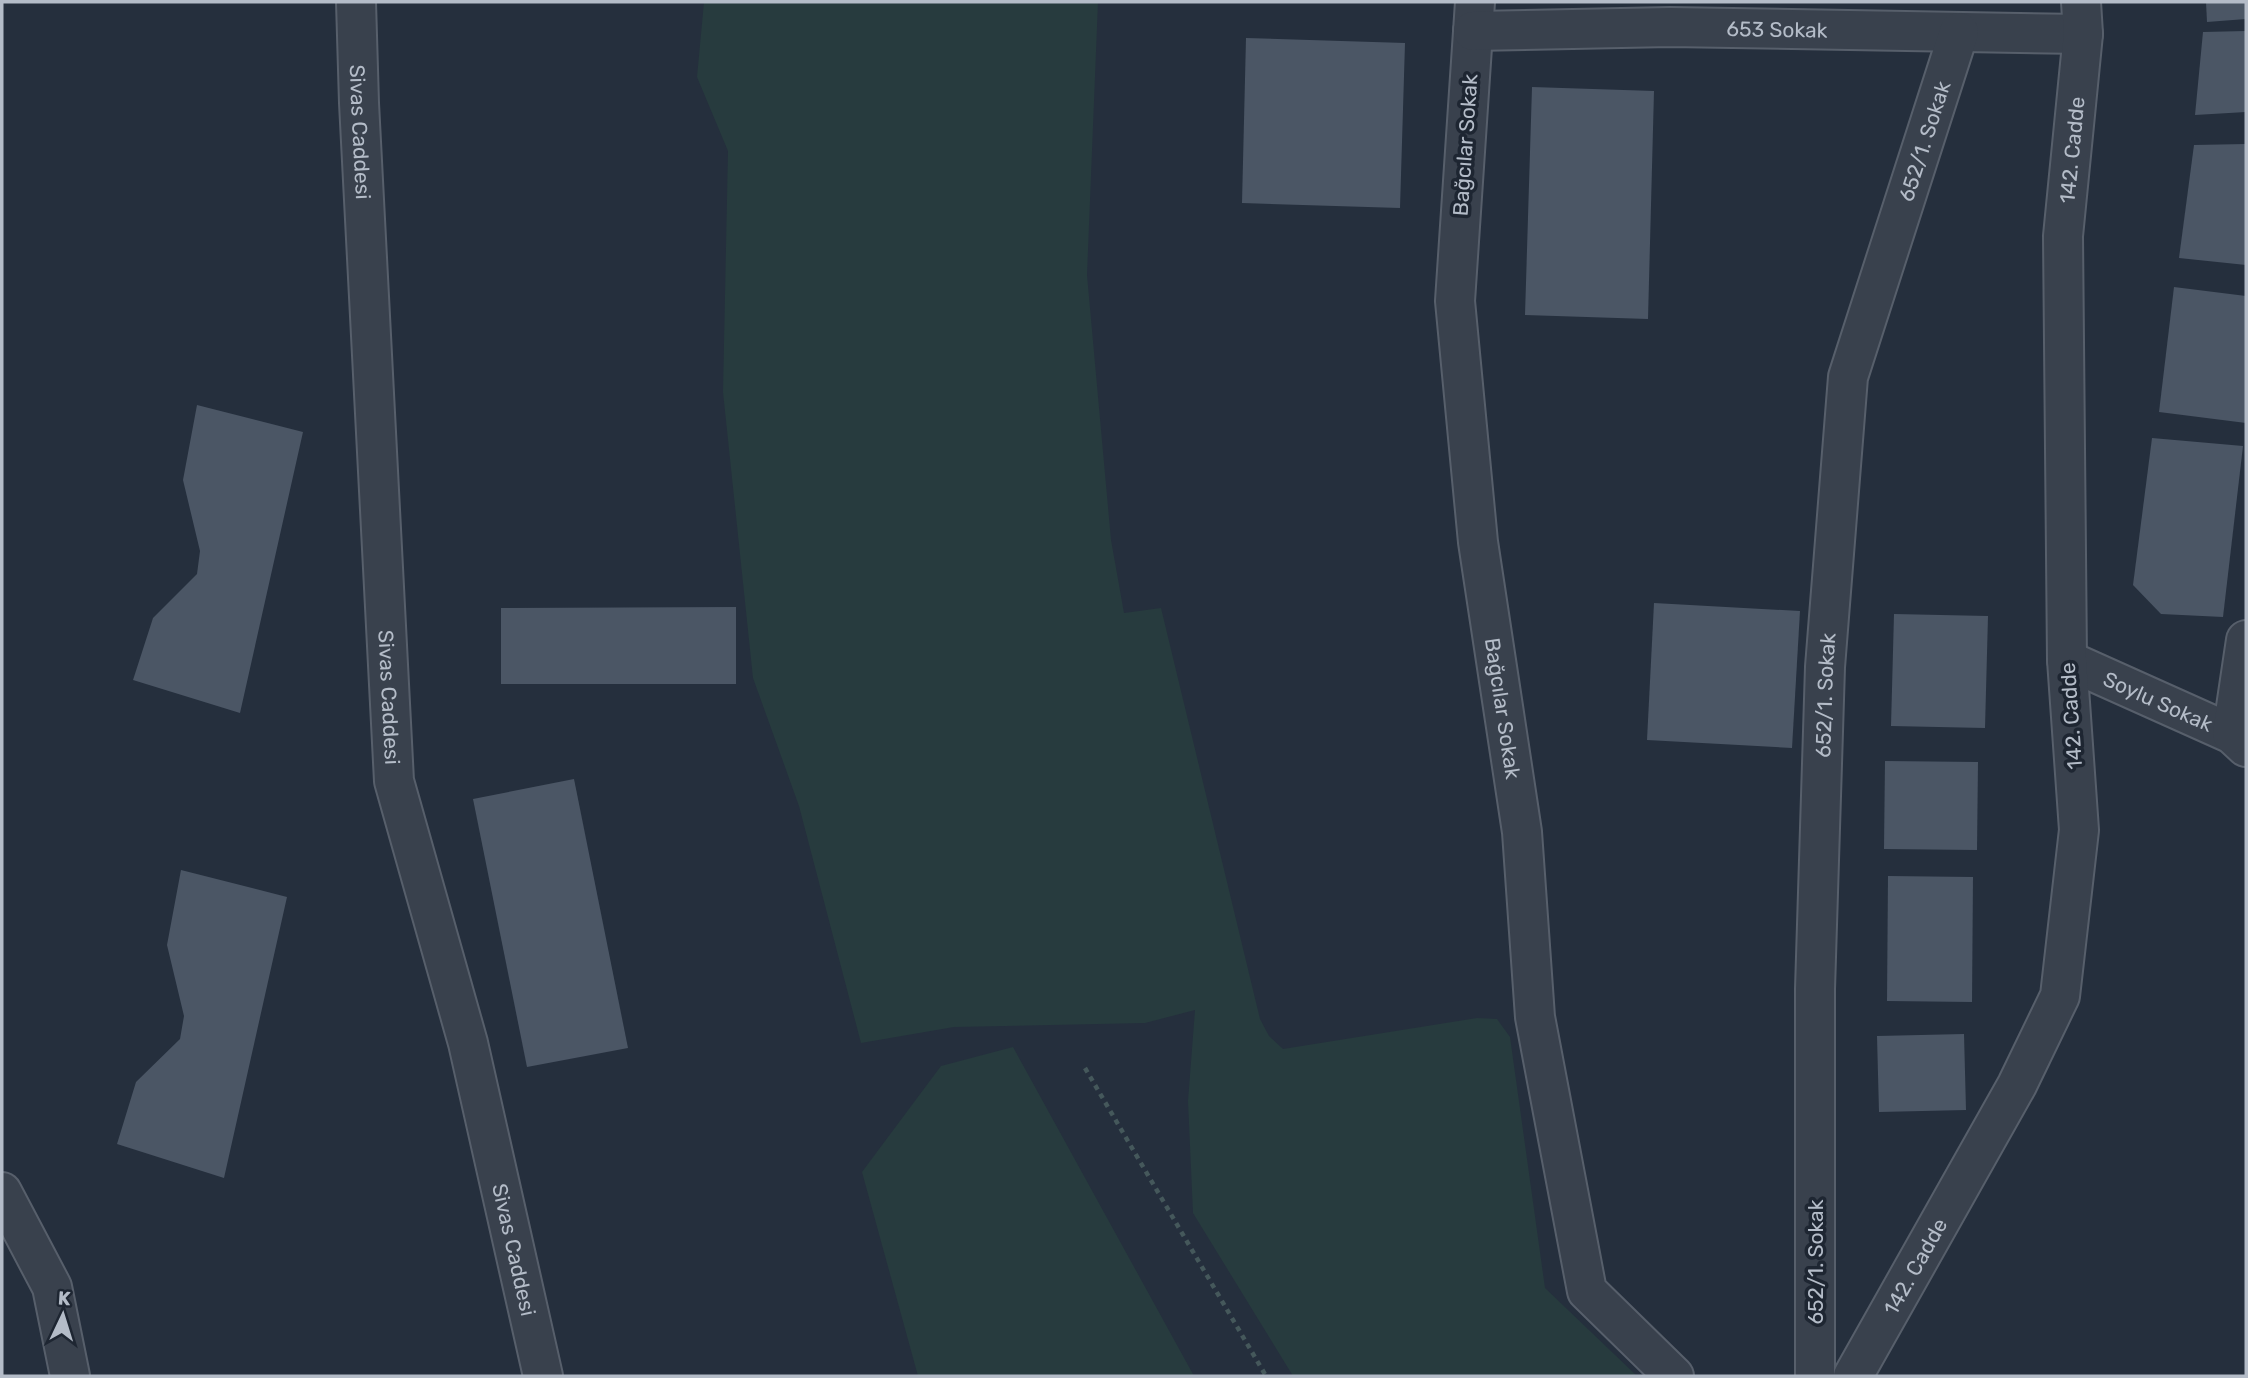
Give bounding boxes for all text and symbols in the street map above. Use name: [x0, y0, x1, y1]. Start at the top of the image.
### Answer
street label: 653 Sokak: [1726, 15, 1828, 42]
street label: Sivas Caddesi: [345, 64, 376, 200]
street label: Bağcılar Sokak: [1448, 73, 1482, 217]
street label: 652/1. Sokak: [1893, 77, 1955, 204]
street label: 142. Cadde: [2054, 95, 2089, 204]
street label: Sivas Caddesi: [374, 629, 406, 765]
street label: 652/1. Sokak: [1810, 632, 1840, 758]
street label: Bağcılar Sokak: [1480, 636, 1526, 781]
street label: 142. Cadde: [2055, 662, 2087, 770]
street label: Soylu Sokak: [2100, 665, 2217, 736]
street label: Sivas Caddesi: [488, 1181, 542, 1318]
street label: 652/1. Sokak: [1803, 1199, 1828, 1325]
street label: 142. Cadde: [1878, 1213, 1952, 1319]
north arrow: [28, 1280, 98, 1350]
text: K: [57, 1287, 72, 1310]

